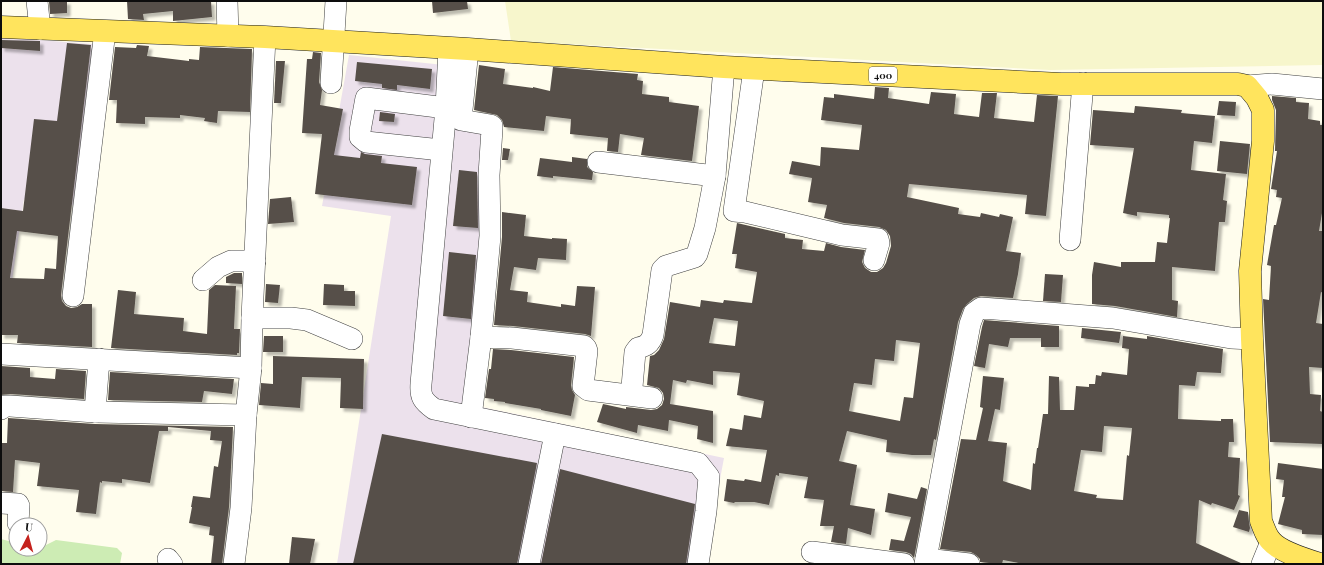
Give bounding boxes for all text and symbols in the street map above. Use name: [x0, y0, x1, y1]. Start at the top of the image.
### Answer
road number: 400: [869, 67, 897, 83]
north arrow: [8, 517, 48, 557]
text: U: [25, 519, 34, 534]

